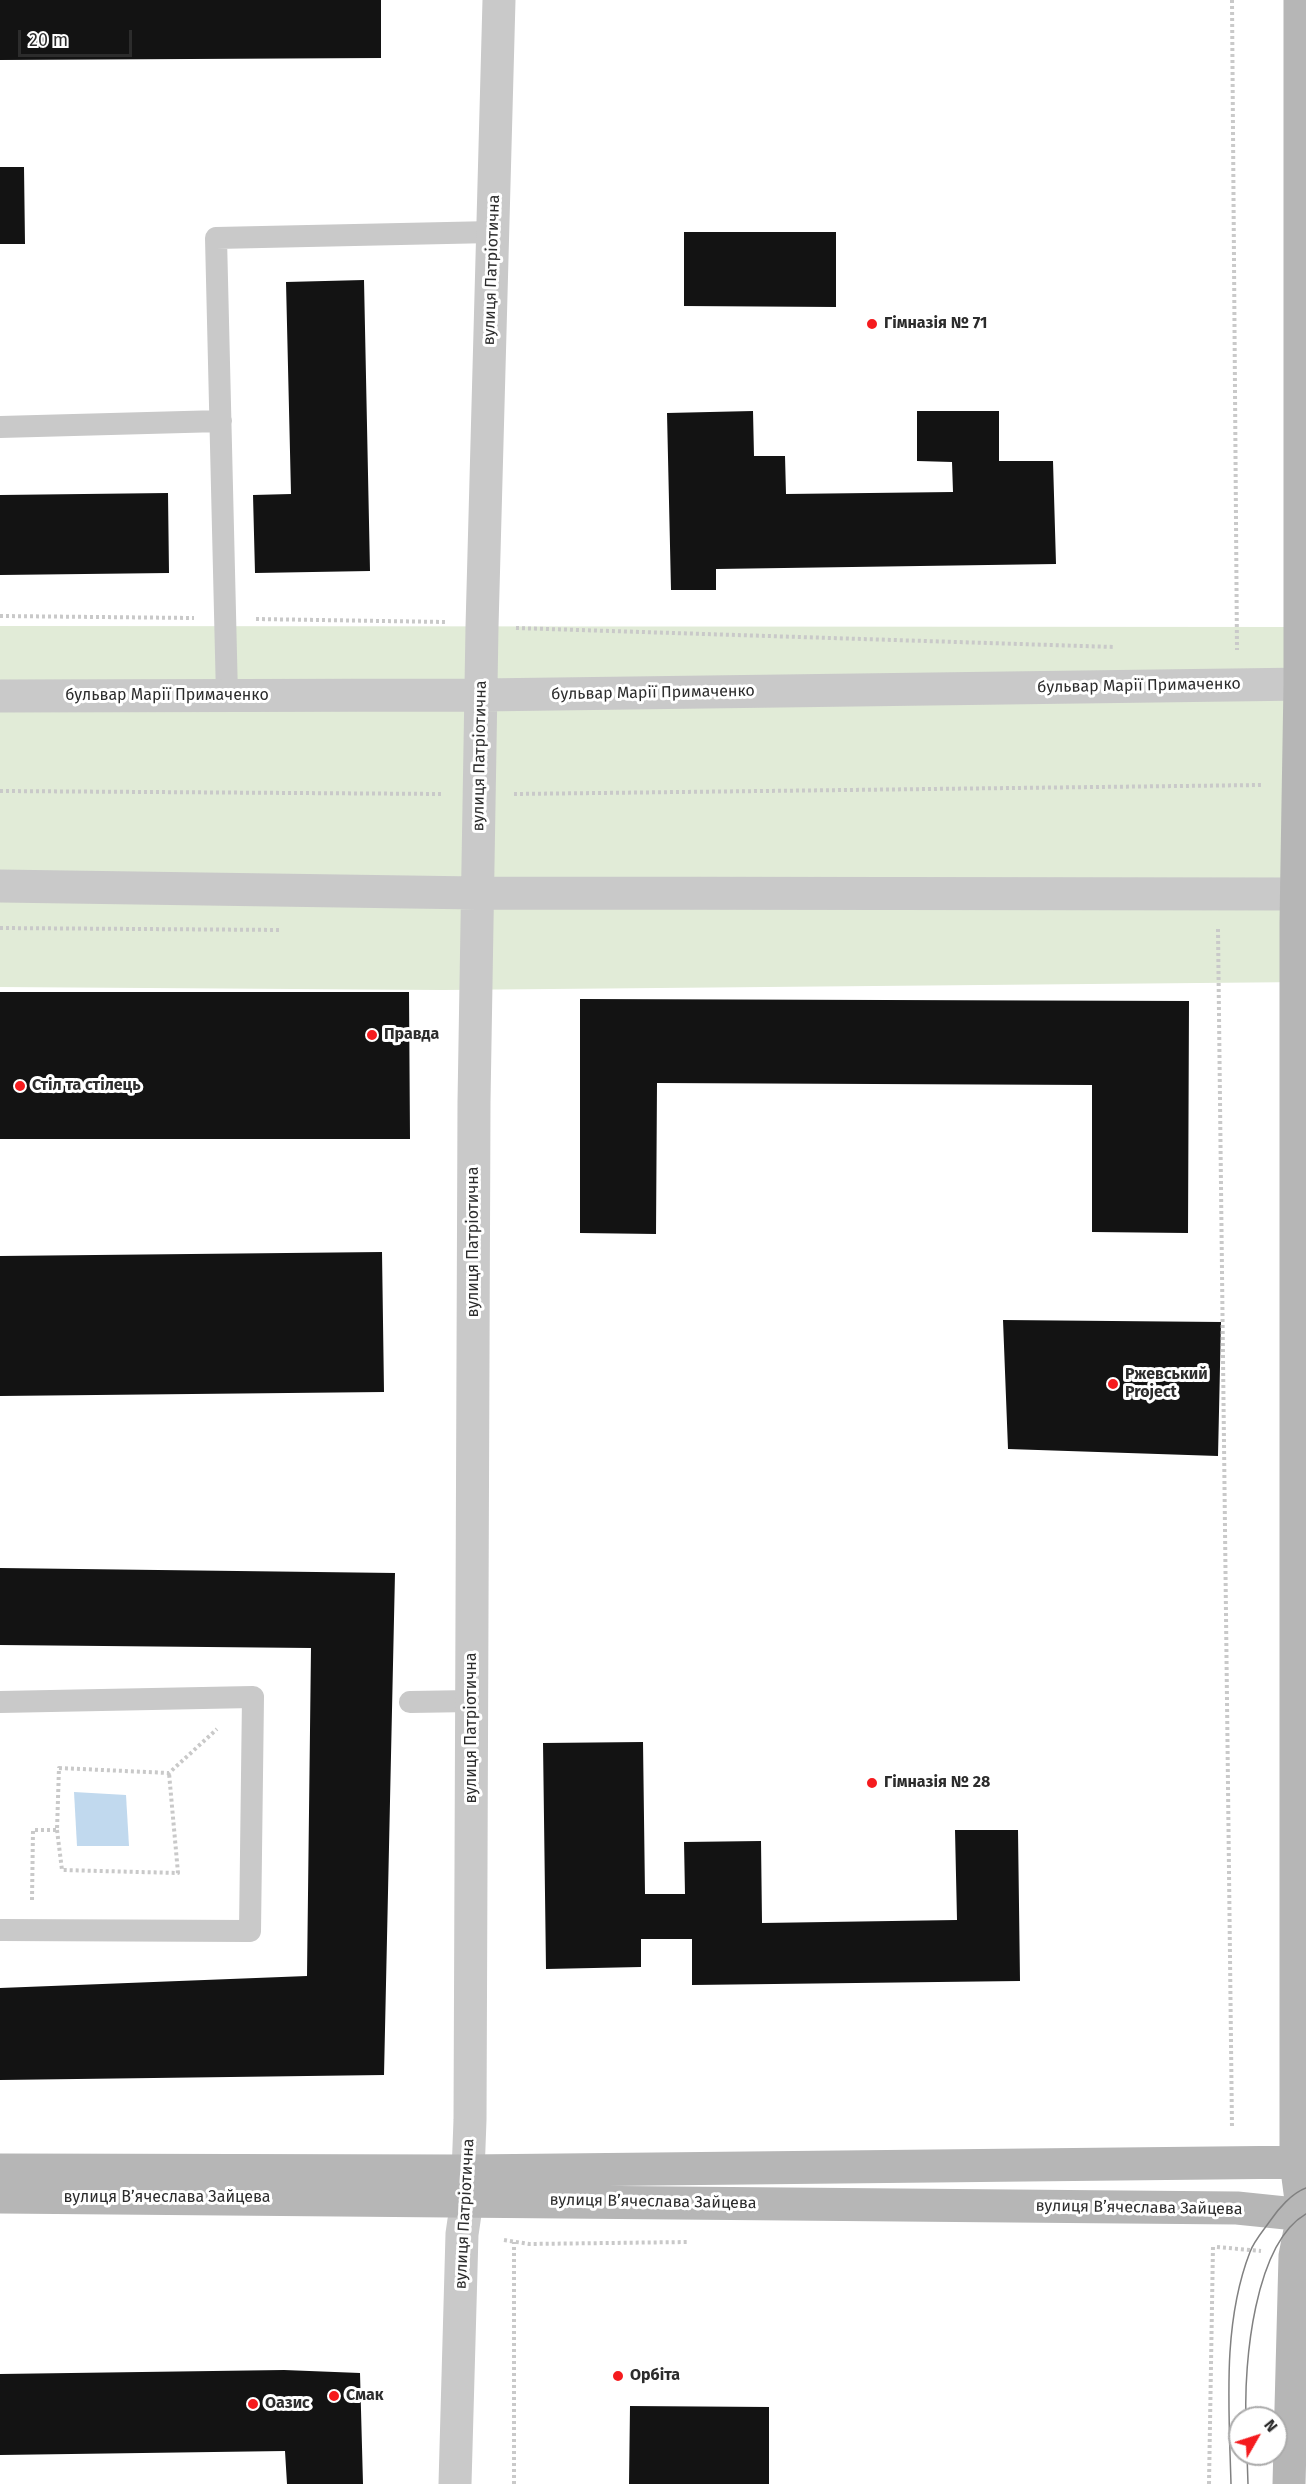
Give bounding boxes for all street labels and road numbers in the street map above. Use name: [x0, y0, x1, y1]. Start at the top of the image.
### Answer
street label: вулиця Патріотична: [480, 194, 504, 346]
street label: бульвар Марії Примаченко: [1037, 675, 1241, 697]
street label: вулиця Патріотична: [469, 680, 491, 832]
street label: бульвар Марії Примаченко: [551, 682, 755, 704]
street label: бульвар Марії Примаченко: [65, 686, 269, 706]
street label: вулиця Патріотична: [464, 1167, 484, 1317]
street label: вулиця Патріотична: [462, 1653, 482, 1803]
street label: вулиця Патріотична: [451, 2138, 479, 2290]
street label: вулиця Вʼячеслава Зайцева: [64, 2188, 270, 2208]
street label: вулиця Вʼячеслава Зайцева: [549, 2191, 757, 2213]
street label: вулиця Вʼячеслава Зайцева: [1035, 2197, 1243, 2219]

